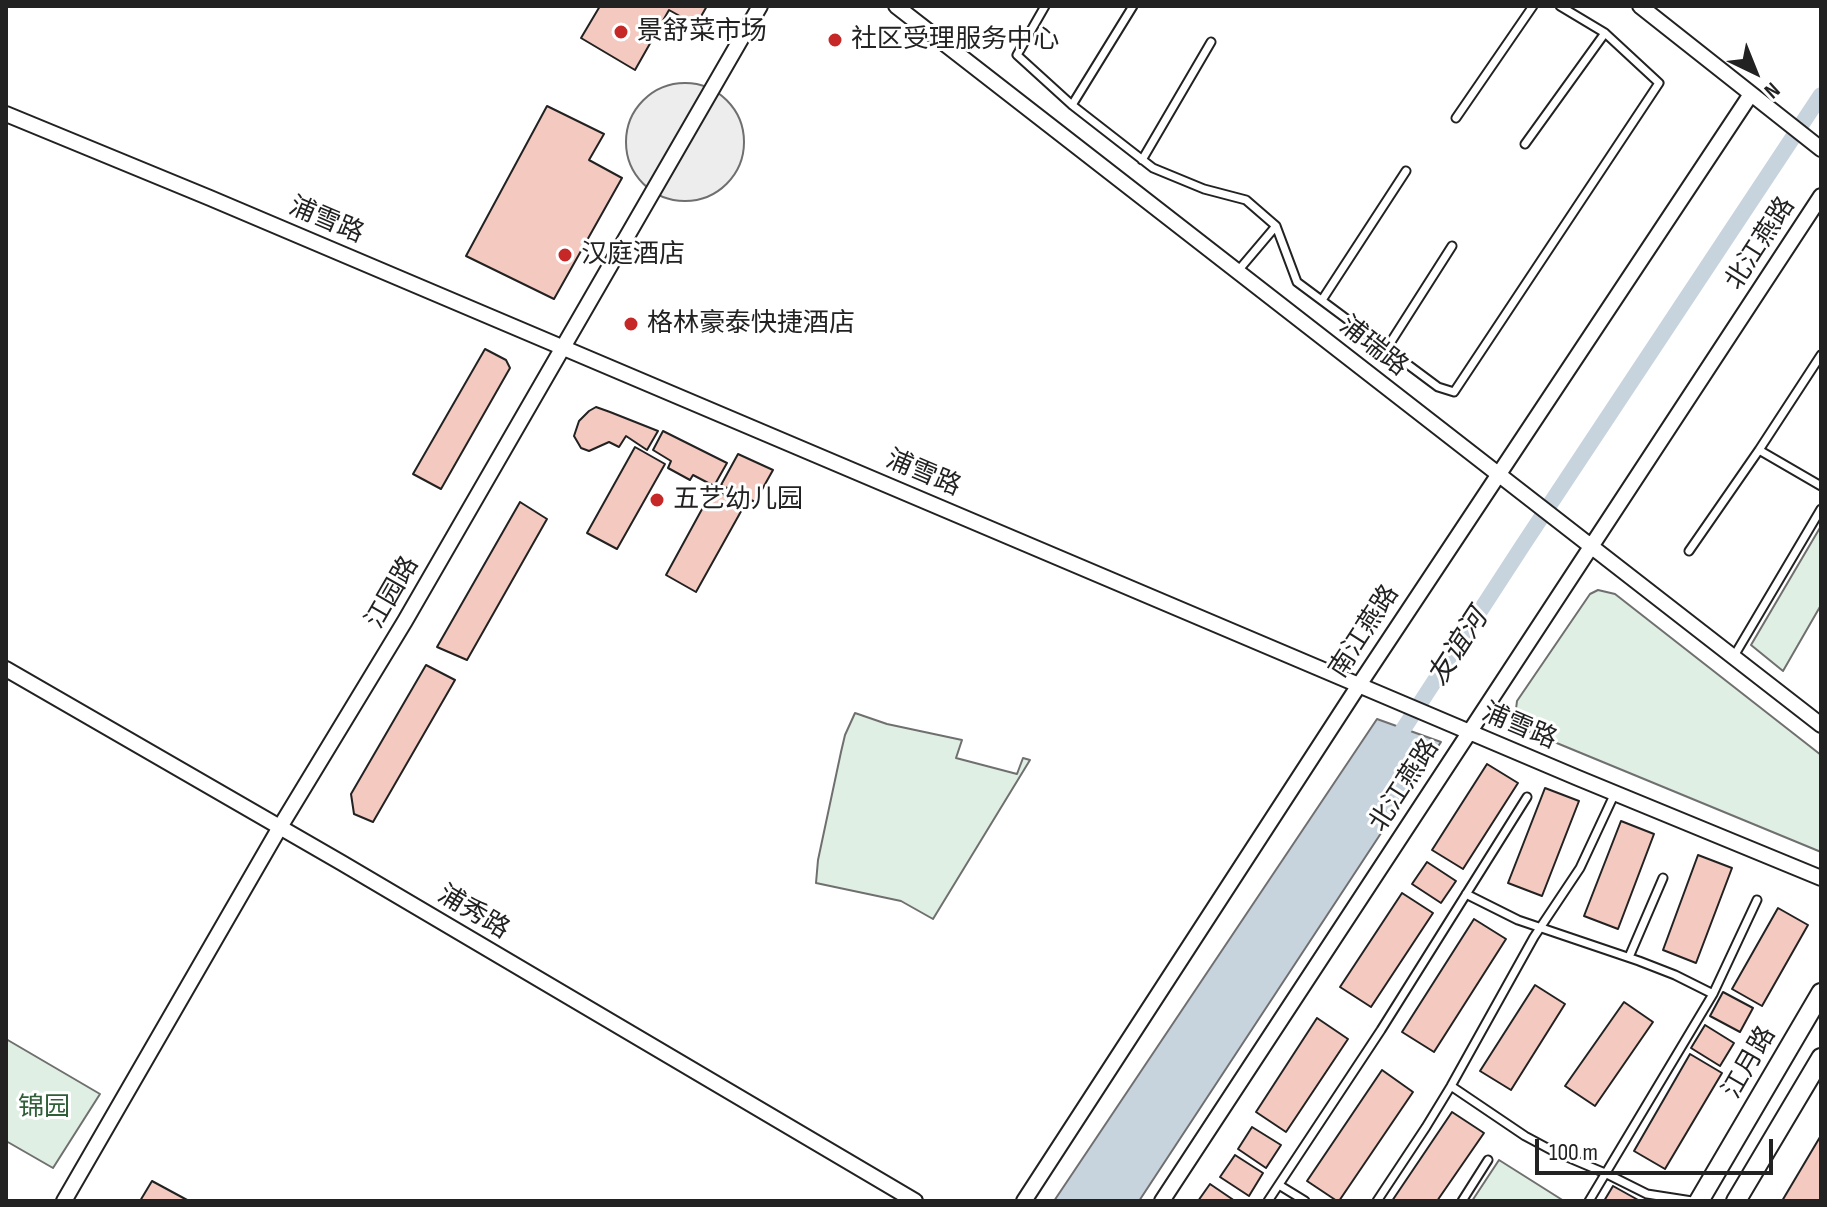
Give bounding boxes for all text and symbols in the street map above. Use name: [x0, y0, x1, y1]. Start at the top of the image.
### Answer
place label: 景舒菜市场: [637, 16, 767, 48]
marker: 景舒菜市场: [612, 23, 630, 41]
place label: 社区受理服务中心: [851, 24, 1059, 56]
marker: 社区受理服务中心: [826, 31, 844, 49]
north arrow: [1715, 32, 1795, 112]
text: N: [1758, 76, 1785, 104]
street label: 浦雪路: [284, 191, 368, 251]
street label: 北江燕路: [1720, 192, 1802, 296]
place label: 汉庭酒店: [581, 239, 685, 271]
marker: 汉庭酒店: [556, 246, 574, 264]
place label: 格林豪泰快捷酒店: [647, 308, 855, 340]
street label: 浦瑞路: [1333, 311, 1413, 383]
marker: 格林豪泰快捷酒店: [622, 315, 640, 333]
street label: 浦雪路: [881, 444, 965, 504]
place label: 五艺幼儿园: [673, 484, 803, 516]
marker: 五艺幼儿园: [648, 491, 666, 509]
street label: 江园路: [360, 551, 426, 635]
street label: 南江燕路: [1324, 580, 1406, 684]
water label: 友谊河: [1422, 604, 1496, 692]
street label: 浦雪路: [1477, 697, 1561, 757]
street label: 北江燕路: [1364, 734, 1446, 838]
street label: 浦秀路: [432, 880, 514, 946]
street label: 江月路: [1717, 1021, 1783, 1105]
park label: 锦园: [18, 1092, 70, 1124]
scale bar: [1539, 1123, 1777, 1173]
text: 100 m: [1549, 1138, 1598, 1167]

